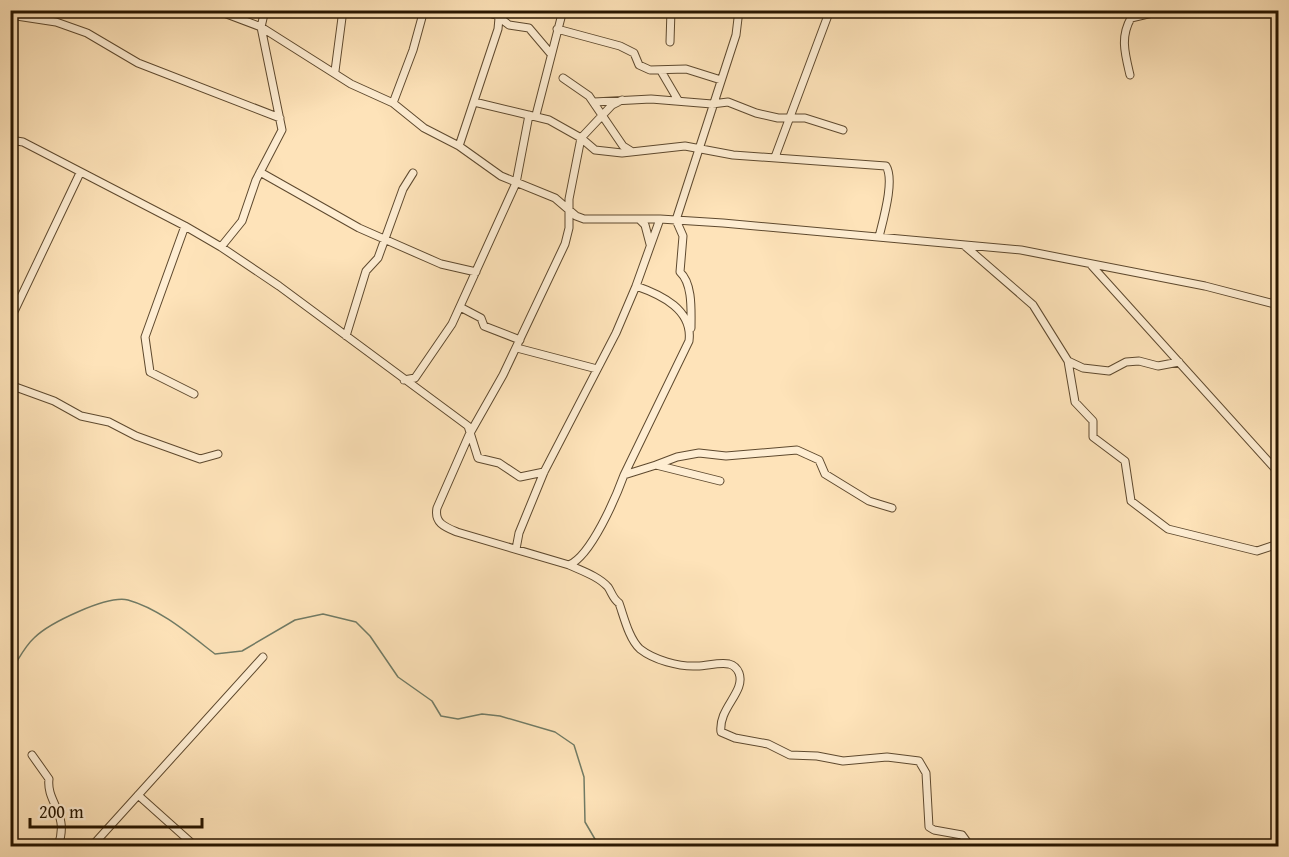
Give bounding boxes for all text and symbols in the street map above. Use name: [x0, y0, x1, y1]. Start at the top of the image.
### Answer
scale bar: [30, 791, 202, 829]
text: 200 m: [39, 798, 84, 825]

